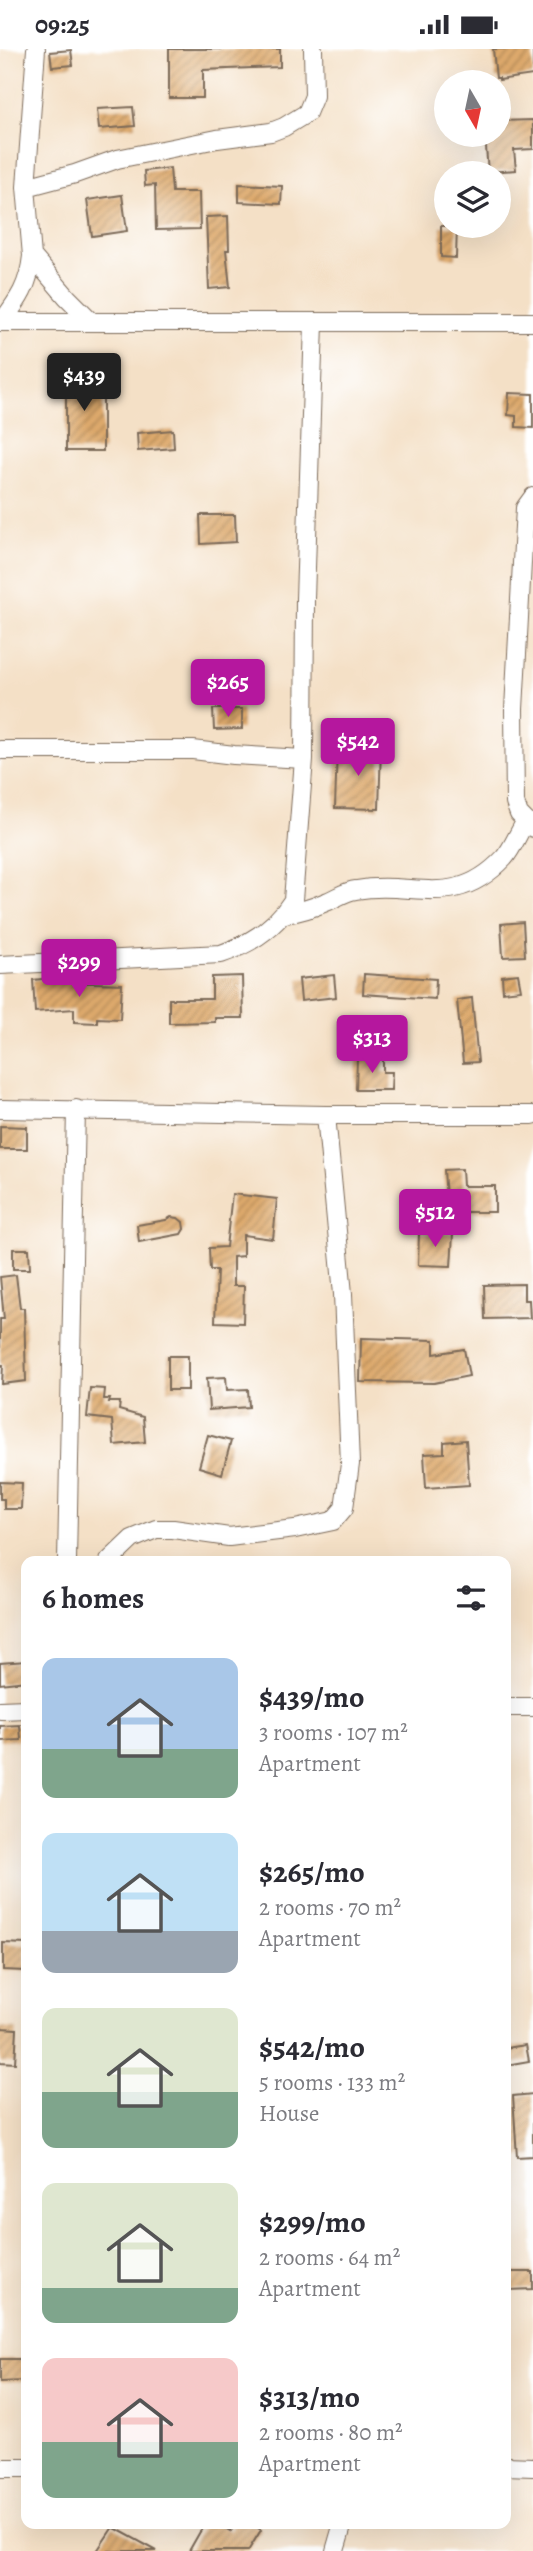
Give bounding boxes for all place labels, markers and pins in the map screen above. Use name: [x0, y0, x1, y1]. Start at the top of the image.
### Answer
pin: $439: [43, 353, 125, 413]
pin: $265: [187, 659, 269, 719]
pin: $542: [317, 719, 399, 778]
pin: $299: [38, 939, 120, 999]
pin: $313: [331, 1016, 413, 1075]
pin: $512: [394, 1189, 476, 1249]

